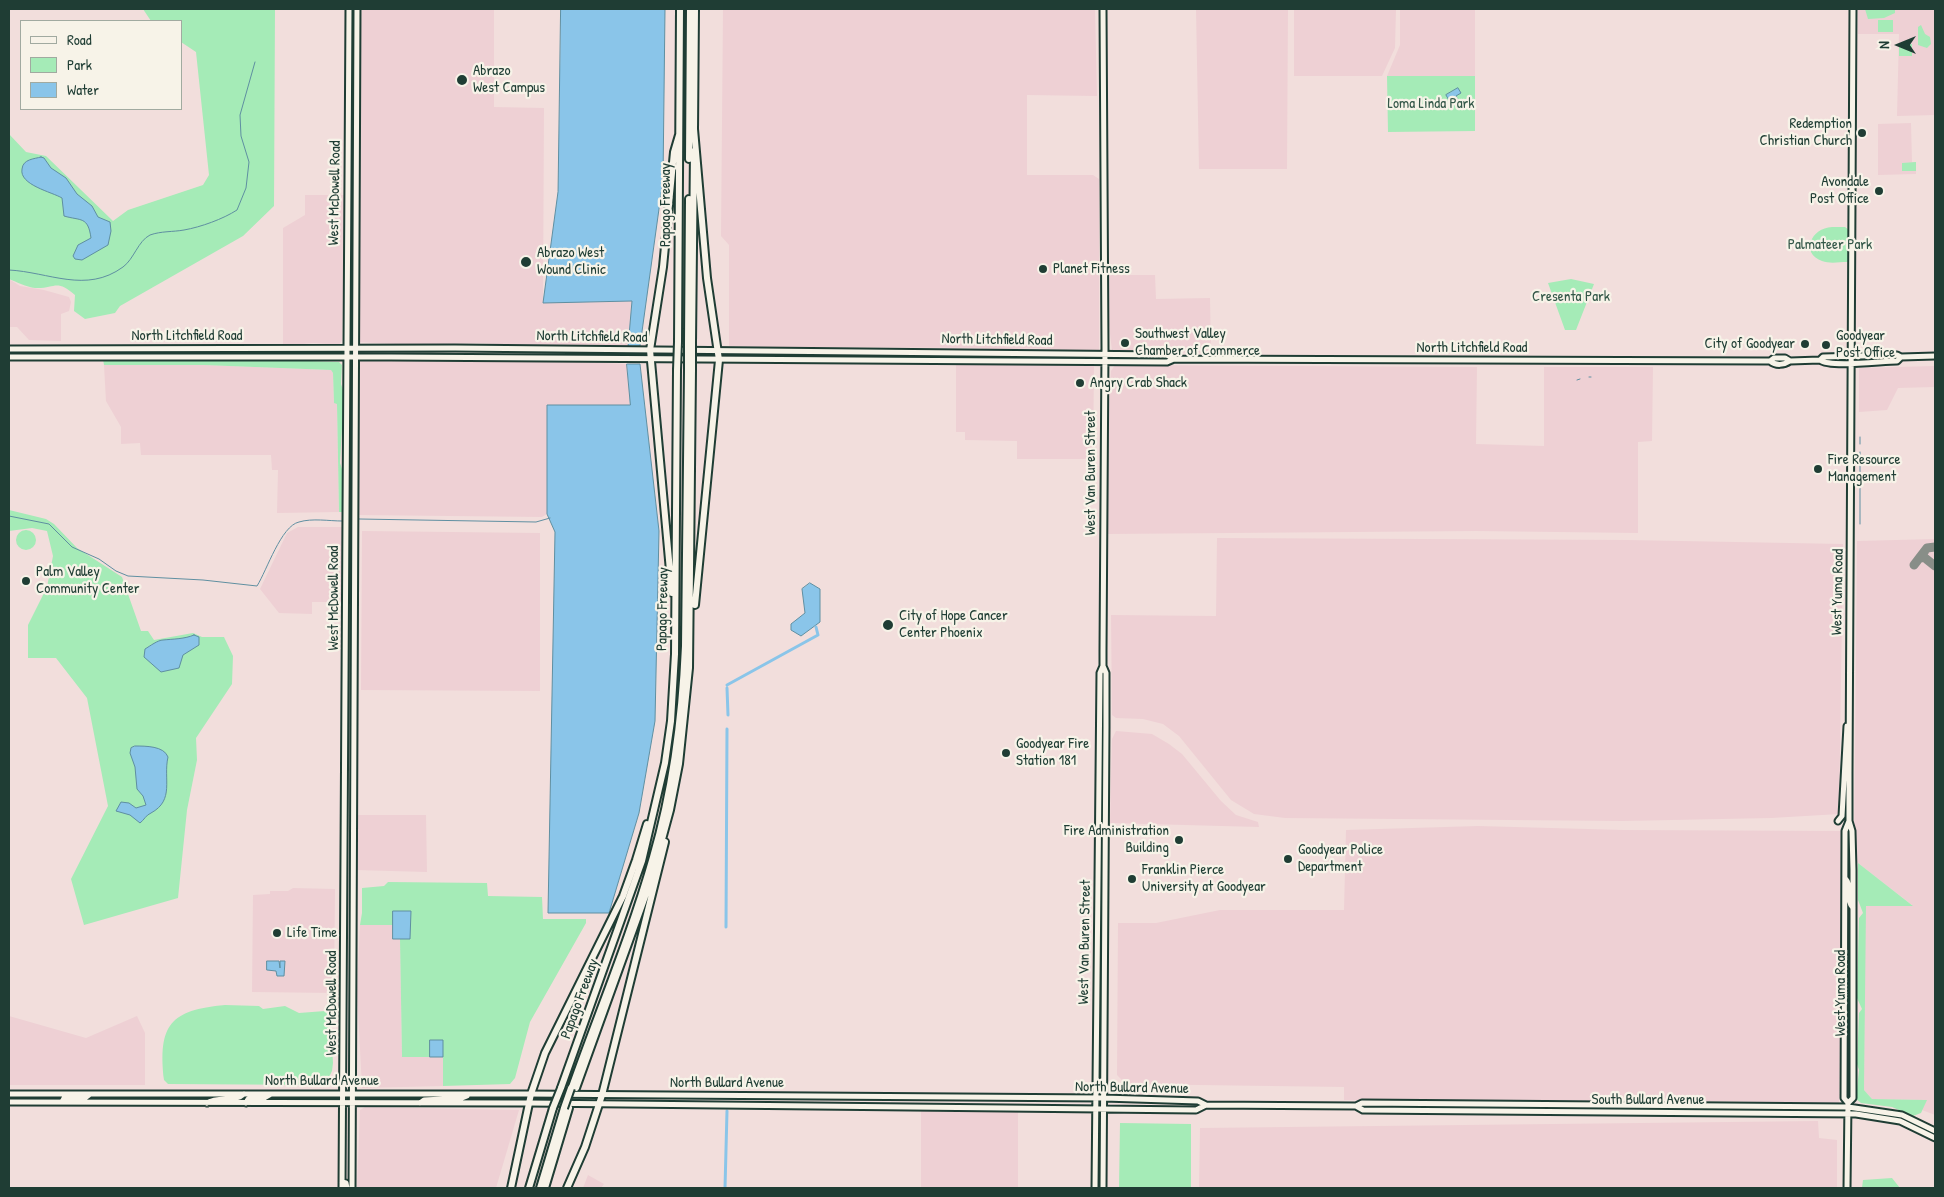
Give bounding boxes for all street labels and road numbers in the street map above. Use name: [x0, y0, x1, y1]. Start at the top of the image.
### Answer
street label: West McDowell Road: [325, 140, 345, 246]
street label: Papago Freeway: [657, 163, 675, 247]
street label: North Litchfield Road: [132, 327, 242, 345]
street label: North Litchfield Road: [536, 327, 648, 347]
street label: North Litchfield Road: [941, 330, 1053, 350]
street label: North Litchfield Road: [1417, 339, 1527, 357]
street label: West Van Buren Street: [1082, 411, 1100, 535]
street label: West McDowell Road: [325, 546, 343, 650]
street label: West Yuma Road: [1828, 549, 1848, 635]
street label: Papago Freeway: [653, 567, 673, 651]
street label: West Van Buren Street: [1075, 880, 1095, 1004]
street label: West Yuma Road: [1832, 950, 1850, 1036]
street label: West McDowell Road: [323, 951, 341, 1055]
street label: Papago Freeway: [557, 956, 603, 1042]
street label: North Bullard Avenue: [265, 1072, 379, 1090]
street label: North Bullard Avenue: [670, 1074, 784, 1092]
street label: North Bullard Avenue: [1075, 1078, 1189, 1098]
street label: South Bullard Avenue: [1592, 1091, 1704, 1109]

